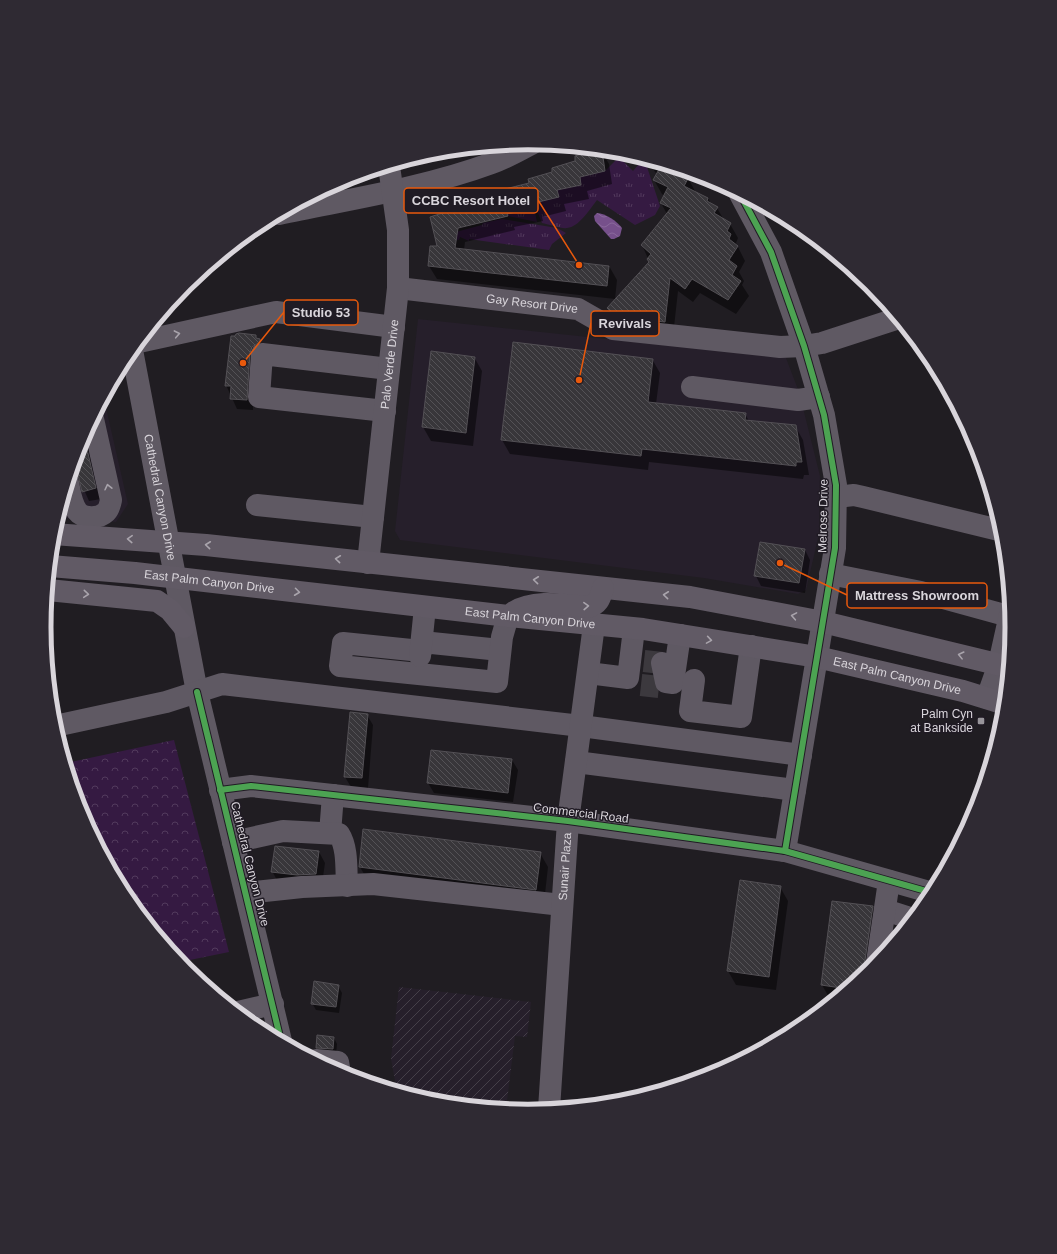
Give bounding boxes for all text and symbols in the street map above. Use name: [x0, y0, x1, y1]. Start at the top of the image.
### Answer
callout: CCBC Resort Hotel: [404, 188, 538, 213]
text: CCBC Resort Hotel: [412, 193, 530, 208]
street label: Gay Resort Drive: [486, 291, 579, 316]
callout: Studio 53: [284, 300, 358, 325]
text: Studio 53: [292, 305, 350, 320]
callout: Revivals: [591, 311, 659, 336]
text: Revivals: [599, 316, 651, 331]
street label: Palo Verde Drive: [378, 318, 402, 410]
one-way arrow: [174, 330, 180, 338]
street label: Cathedral Canyon Drive: [141, 433, 179, 562]
street label: Melrose Drive: [815, 479, 831, 553]
one-way arrow: [104, 484, 113, 491]
one-way arrow: [127, 535, 133, 544]
one-way arrow: [205, 541, 211, 550]
one-way arrow: [335, 555, 341, 564]
street label: East Palm Canyon Drive: [143, 567, 275, 596]
one-way arrow: [533, 576, 539, 585]
callout: Mattress Showroom: [847, 583, 987, 608]
one-way arrow: [294, 587, 300, 596]
text: Mattress Showroom: [855, 588, 979, 603]
one-way arrow: [83, 589, 90, 598]
one-way arrow: [662, 590, 669, 599]
one-way arrow: [583, 602, 589, 610]
street label: East Palm Canyon Drive: [464, 604, 596, 631]
one-way arrow: [791, 613, 797, 621]
one-way arrow: [706, 635, 712, 643]
one-way arrow: [958, 651, 965, 660]
street label: East Palm Canyon Drive: [832, 654, 963, 697]
place label: Palm Cyn at Bankside: [910, 707, 973, 735]
marker: Palm Cyn at Bankside: [976, 716, 986, 726]
street label: Cathedral Canyon Drive: [228, 800, 272, 928]
street label: Commercial Road: [532, 800, 630, 826]
street label: Sunair Plaza: [556, 832, 574, 901]

